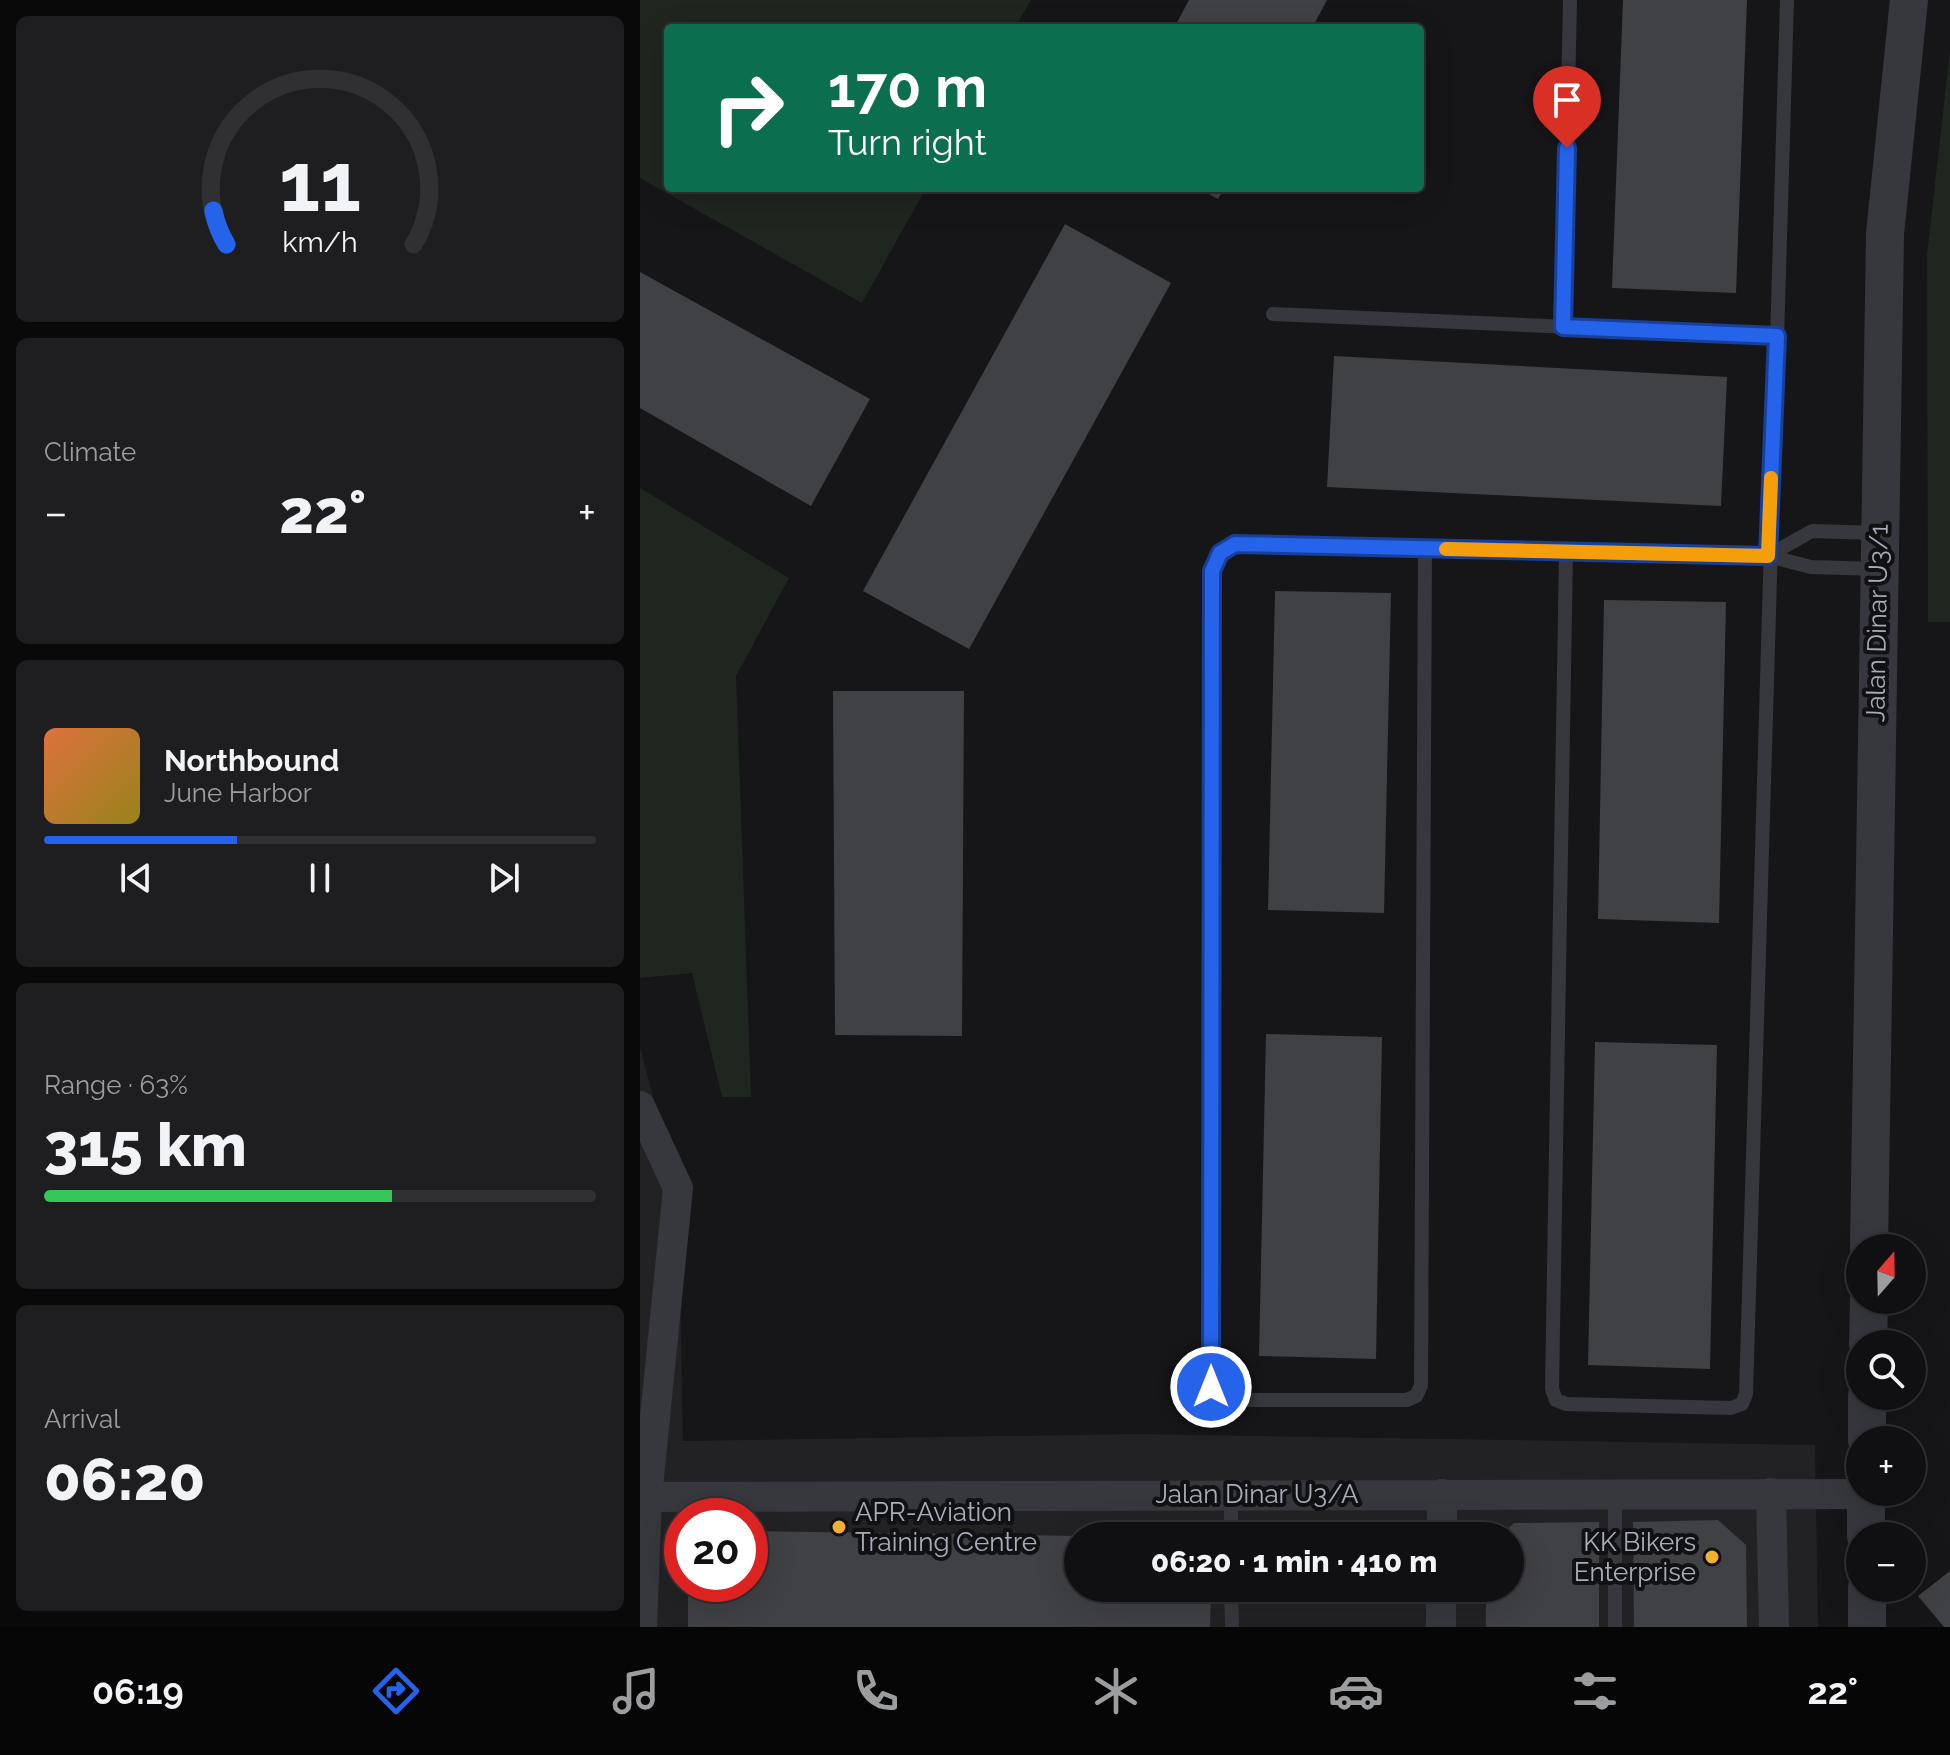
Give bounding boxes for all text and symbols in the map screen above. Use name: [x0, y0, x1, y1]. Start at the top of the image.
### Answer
text: 170 m: [828, 54, 987, 120]
icon: right: [696, 56, 800, 160]
pin: [1533, 66, 1601, 148]
icon: arrive: [1545, 78, 1589, 122]
text: Turn right: [828, 121, 987, 163]
text: 11: [279, 133, 361, 230]
text: km/h: [282, 225, 358, 259]
text: Climate: [44, 437, 136, 467]
text: 22°: [279, 477, 366, 547]
text: −: [44, 487, 68, 538]
text: +: [578, 487, 596, 538]
street label: Jalan Dinar U3/1: [1860, 524, 1894, 722]
text: Northbound: [164, 743, 339, 778]
text: June Harbor: [164, 778, 312, 808]
icon: previous: [114, 856, 158, 900]
icon: pause: [298, 856, 342, 900]
icon: next: [482, 856, 526, 900]
text: Range · 63%: [44, 1070, 188, 1100]
text: 315 km: [44, 1110, 247, 1180]
north arrow: [1846, 1234, 1926, 1314]
map controls: [1846, 1234, 1926, 1602]
button: search: [1846, 1330, 1926, 1410]
position arrow: [1169, 1345, 1253, 1429]
text: Arrival: [44, 1404, 120, 1434]
button: +: [1846, 1426, 1926, 1506]
text: 06:20: [44, 1444, 205, 1514]
street label: Jalan Dinar U3/A: [1156, 1479, 1359, 1509]
place label: APR-Aviation Training Centre: [855, 1497, 1037, 1557]
speed limit sign: 20: [664, 1498, 768, 1602]
marker: APR-Aviation Training Centre: [830, 1518, 848, 1536]
button: −: [1846, 1522, 1926, 1602]
place label: KK Bikers Enterprise: [1574, 1527, 1696, 1587]
text: 06:20 · 1 min · 410 m: [1151, 1544, 1437, 1579]
marker: KK Bikers Enterprise: [1703, 1548, 1721, 1566]
icon: directions: [368, 1663, 424, 1719]
icon: music: [608, 1663, 664, 1719]
icon: phone: [848, 1663, 904, 1719]
icon: climate: [1088, 1663, 1144, 1719]
icon: car: [1328, 1663, 1384, 1719]
icon: filters: [1567, 1663, 1623, 1719]
text: 06:19: [92, 1670, 184, 1712]
text: 22°: [1807, 1670, 1858, 1712]

